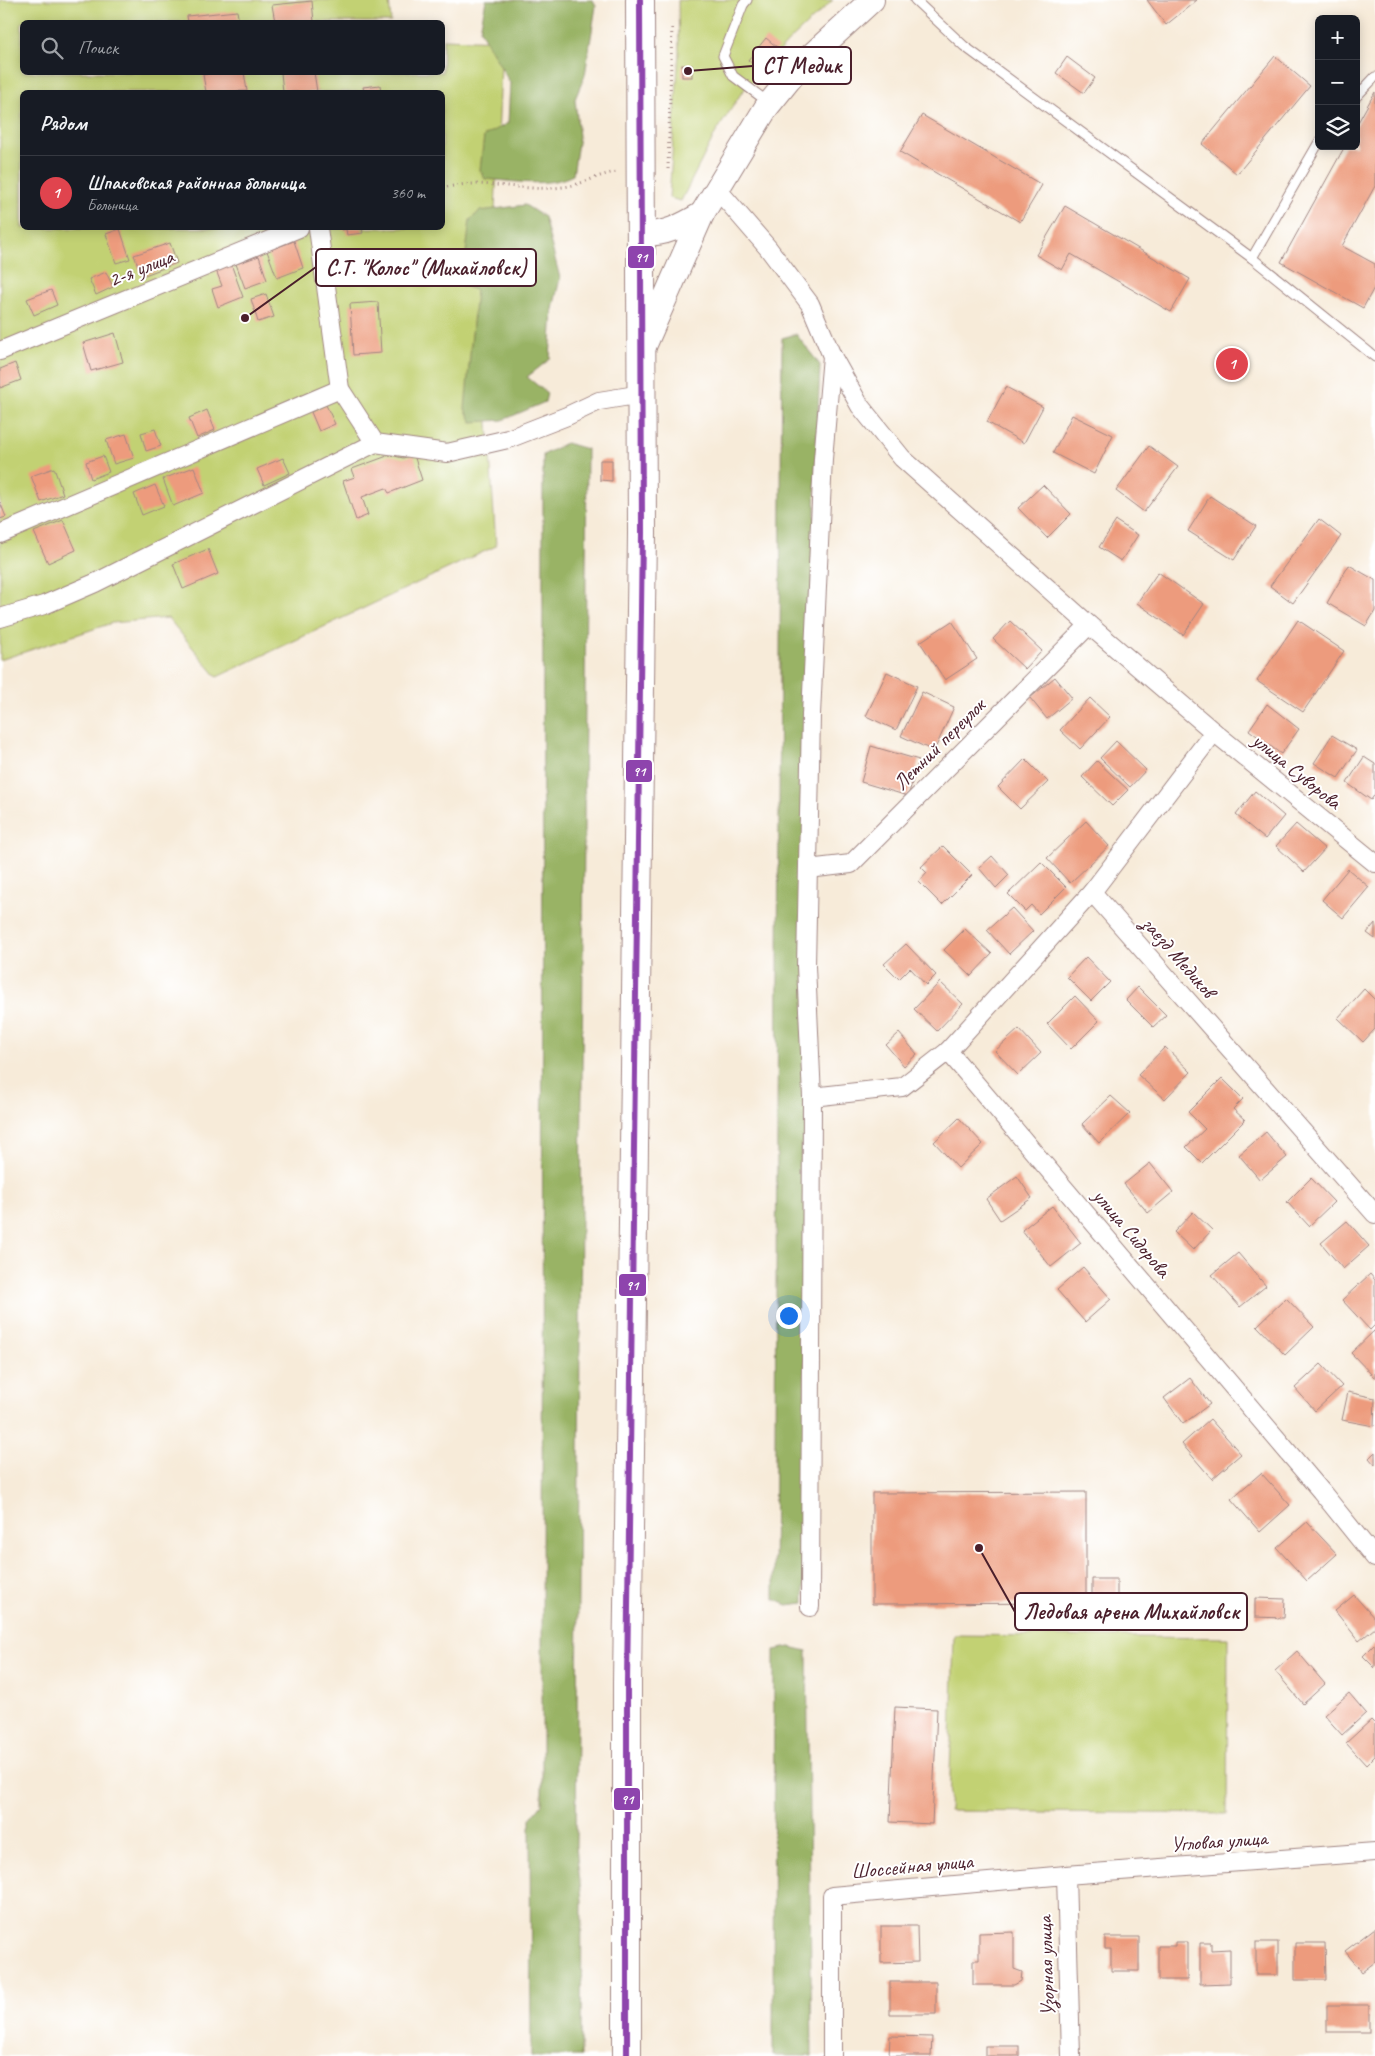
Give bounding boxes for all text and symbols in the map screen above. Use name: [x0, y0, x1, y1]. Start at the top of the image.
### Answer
map controls: [1315, 15, 1360, 150]
button: +: [1315, 15, 1360, 60]
search box: [20, 20, 445, 75]
icon: search: [38, 34, 66, 62]
text: Поиск: [78, 36, 118, 60]
callout: СТ Медик: [753, 47, 851, 84]
text: СТ Медик: [762, 52, 844, 80]
button: −: [1315, 60, 1360, 105]
button: layers: [1315, 105, 1360, 150]
text: Рядом: [40, 110, 87, 136]
text: Шпаковская районная больница: [87, 171, 305, 195]
text: 1: [52, 183, 60, 203]
text: 360 m: [391, 183, 425, 203]
text: Больница: [87, 195, 137, 215]
street label: 2-я улица: [104, 242, 179, 293]
line badge: 91: [627, 245, 655, 269]
callout: С.Т. "Колос" (Михайловск): [316, 249, 536, 286]
text: 91: [635, 249, 649, 266]
text: С.Т. "Колос" (Михайловск): [326, 254, 528, 282]
pin: 1: [1216, 345, 1248, 383]
street label: Летний переулок: [888, 691, 992, 795]
street label: улица Суворова: [1246, 726, 1348, 816]
line badge: 91: [625, 759, 653, 783]
text: 91: [633, 763, 647, 780]
street label: заезд Медиков: [1134, 909, 1224, 1007]
street label: улица Сидорова: [1086, 1182, 1178, 1284]
line badge: 91: [618, 1273, 647, 1297]
text: 91: [626, 1277, 640, 1294]
your location: [776, 1303, 802, 1329]
callout: Ледовая арена Михайловск: [1015, 1593, 1247, 1630]
text: Ледовая арена Михайловск: [1023, 1598, 1241, 1626]
line badge: 91: [613, 1787, 641, 1811]
text: 91: [621, 1791, 635, 1808]
street label: Угловая улица: [1170, 1825, 1270, 1857]
street label: Шоссейная улица: [850, 1848, 976, 1884]
street label: Узорная улица: [1031, 1913, 1062, 2017]

